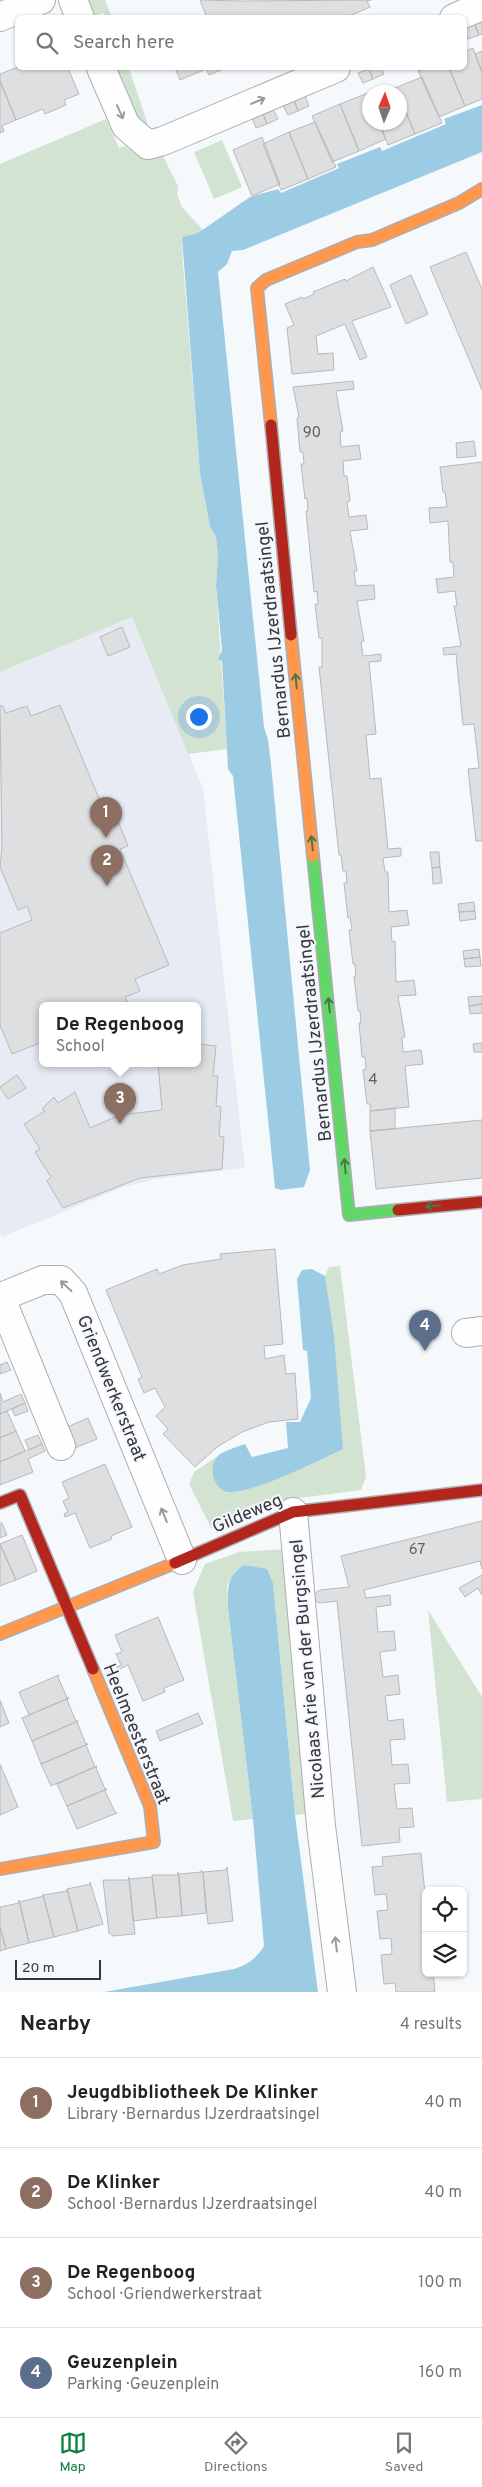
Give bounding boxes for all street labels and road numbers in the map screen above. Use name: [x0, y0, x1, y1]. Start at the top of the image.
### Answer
street label: Bernardus IJzerdraatsingel: [252, 520, 297, 740]
street label: Bernardus IJzerdraatsingel: [293, 923, 338, 1143]
street label: Griendwerkerstraat: [71, 1312, 150, 1465]
street label: Gildeweg: [209, 1489, 286, 1539]
street label: Nicolaas Arie van der Burgsingel: [286, 1538, 331, 1800]
street label: Heelmeesterstraat: [97, 1661, 174, 1809]

